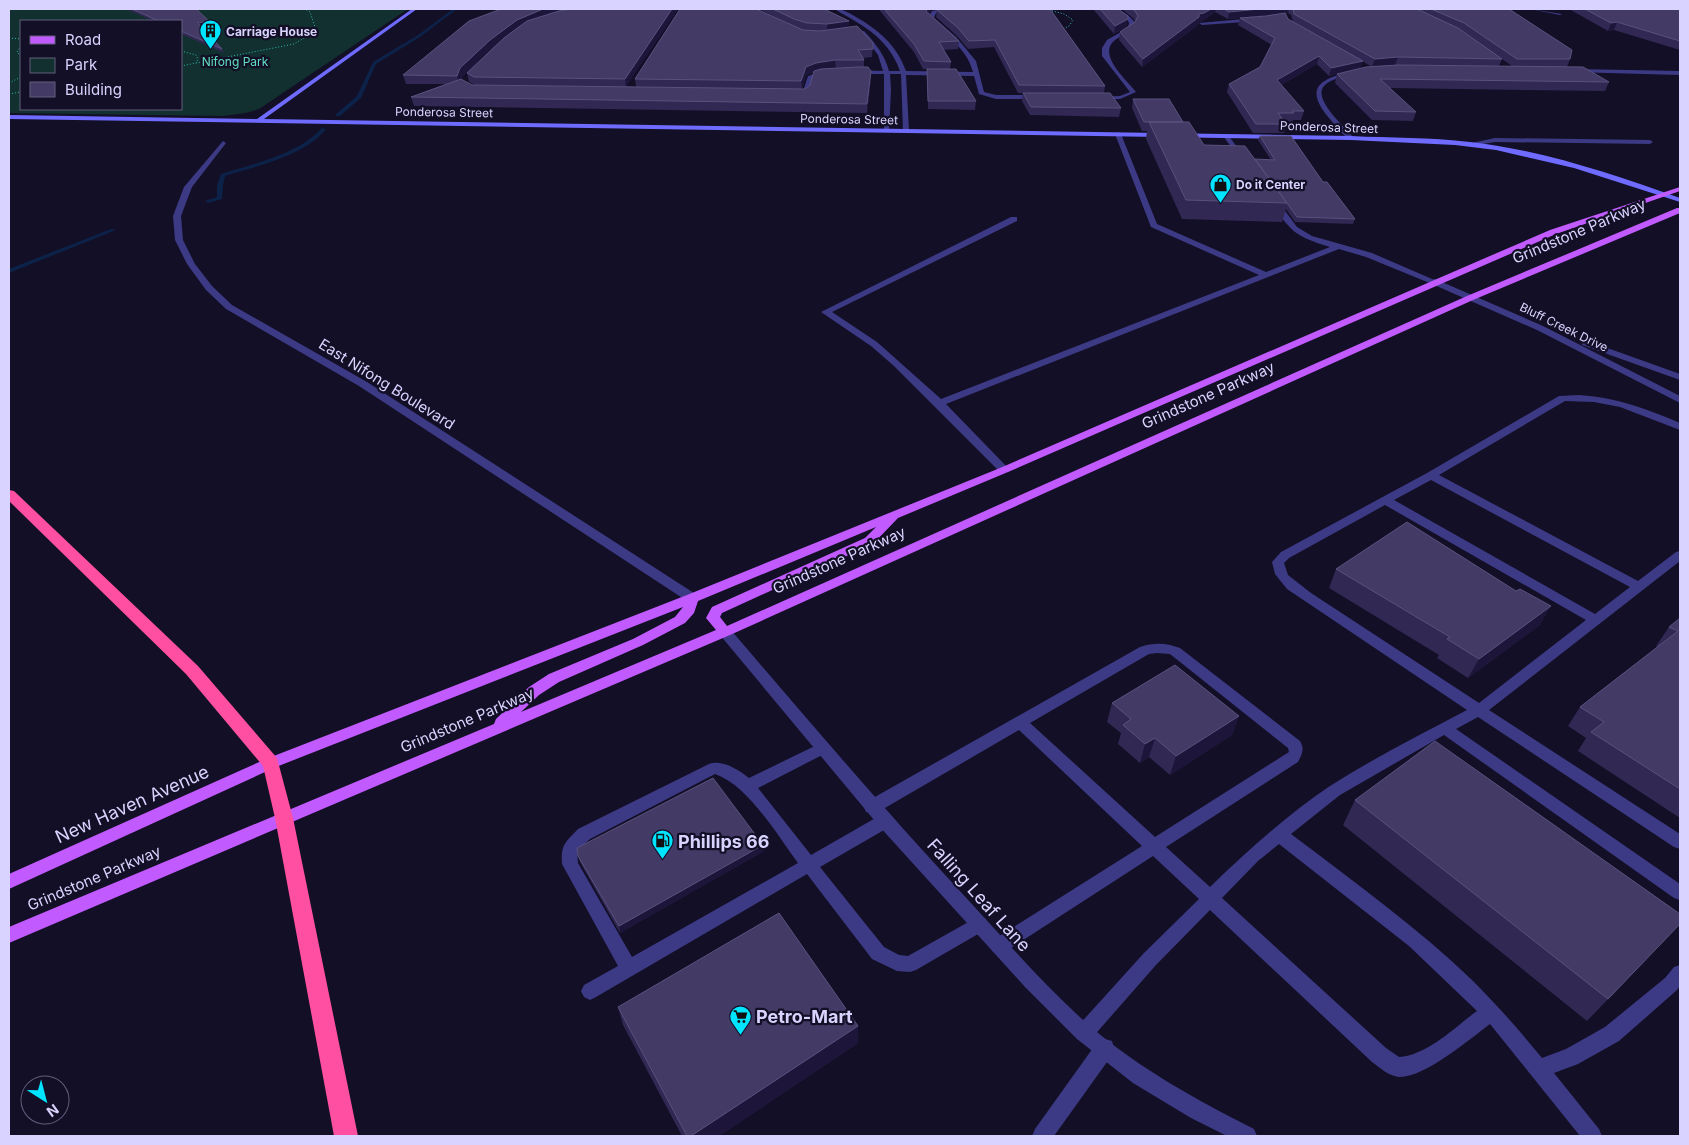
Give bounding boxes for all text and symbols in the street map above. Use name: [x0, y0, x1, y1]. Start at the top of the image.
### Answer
building icon: Carriage House: [198, 19, 222, 50]
legend: [20, 20, 182, 110]
place label: Carriage House: [226, 24, 317, 39]
text: Road: [65, 30, 101, 49]
park label: Nifong Park: [202, 54, 269, 69]
text: Park: [65, 55, 98, 74]
text: Building: [65, 80, 122, 99]
street label: Ponderosa Street: [395, 104, 493, 120]
street label: Ponderosa Street: [800, 111, 898, 127]
street label: Ponderosa Street: [1280, 118, 1378, 136]
shop icon: Do it Center: [1208, 172, 1232, 203]
place label: Do it Center: [1236, 177, 1305, 192]
street label: Grindstone Parkway: [1509, 194, 1649, 268]
street label: Bluff Creek Drive: [1517, 299, 1611, 355]
street label: East Nifong Boulevard: [315, 334, 459, 434]
street label: Grindstone Parkway: [1139, 357, 1278, 433]
street label: Grindstone Parkway: [770, 522, 909, 598]
street label: Grindstone Parkway: [397, 683, 537, 757]
street label: New Haven Avenue: [52, 761, 212, 847]
fuel station icon: Phillips 66: [650, 829, 674, 860]
place label: Phillips 66: [678, 831, 769, 852]
street label: Falling Leaf Lane: [923, 834, 1035, 956]
street label: Grindstone Parkway: [24, 841, 164, 915]
supermarket icon: Petro-Mart: [728, 1004, 752, 1035]
place label: Petro-Mart: [756, 1006, 853, 1027]
north arrow: [20, 1075, 70, 1125]
text: N: [44, 1101, 62, 1121]

